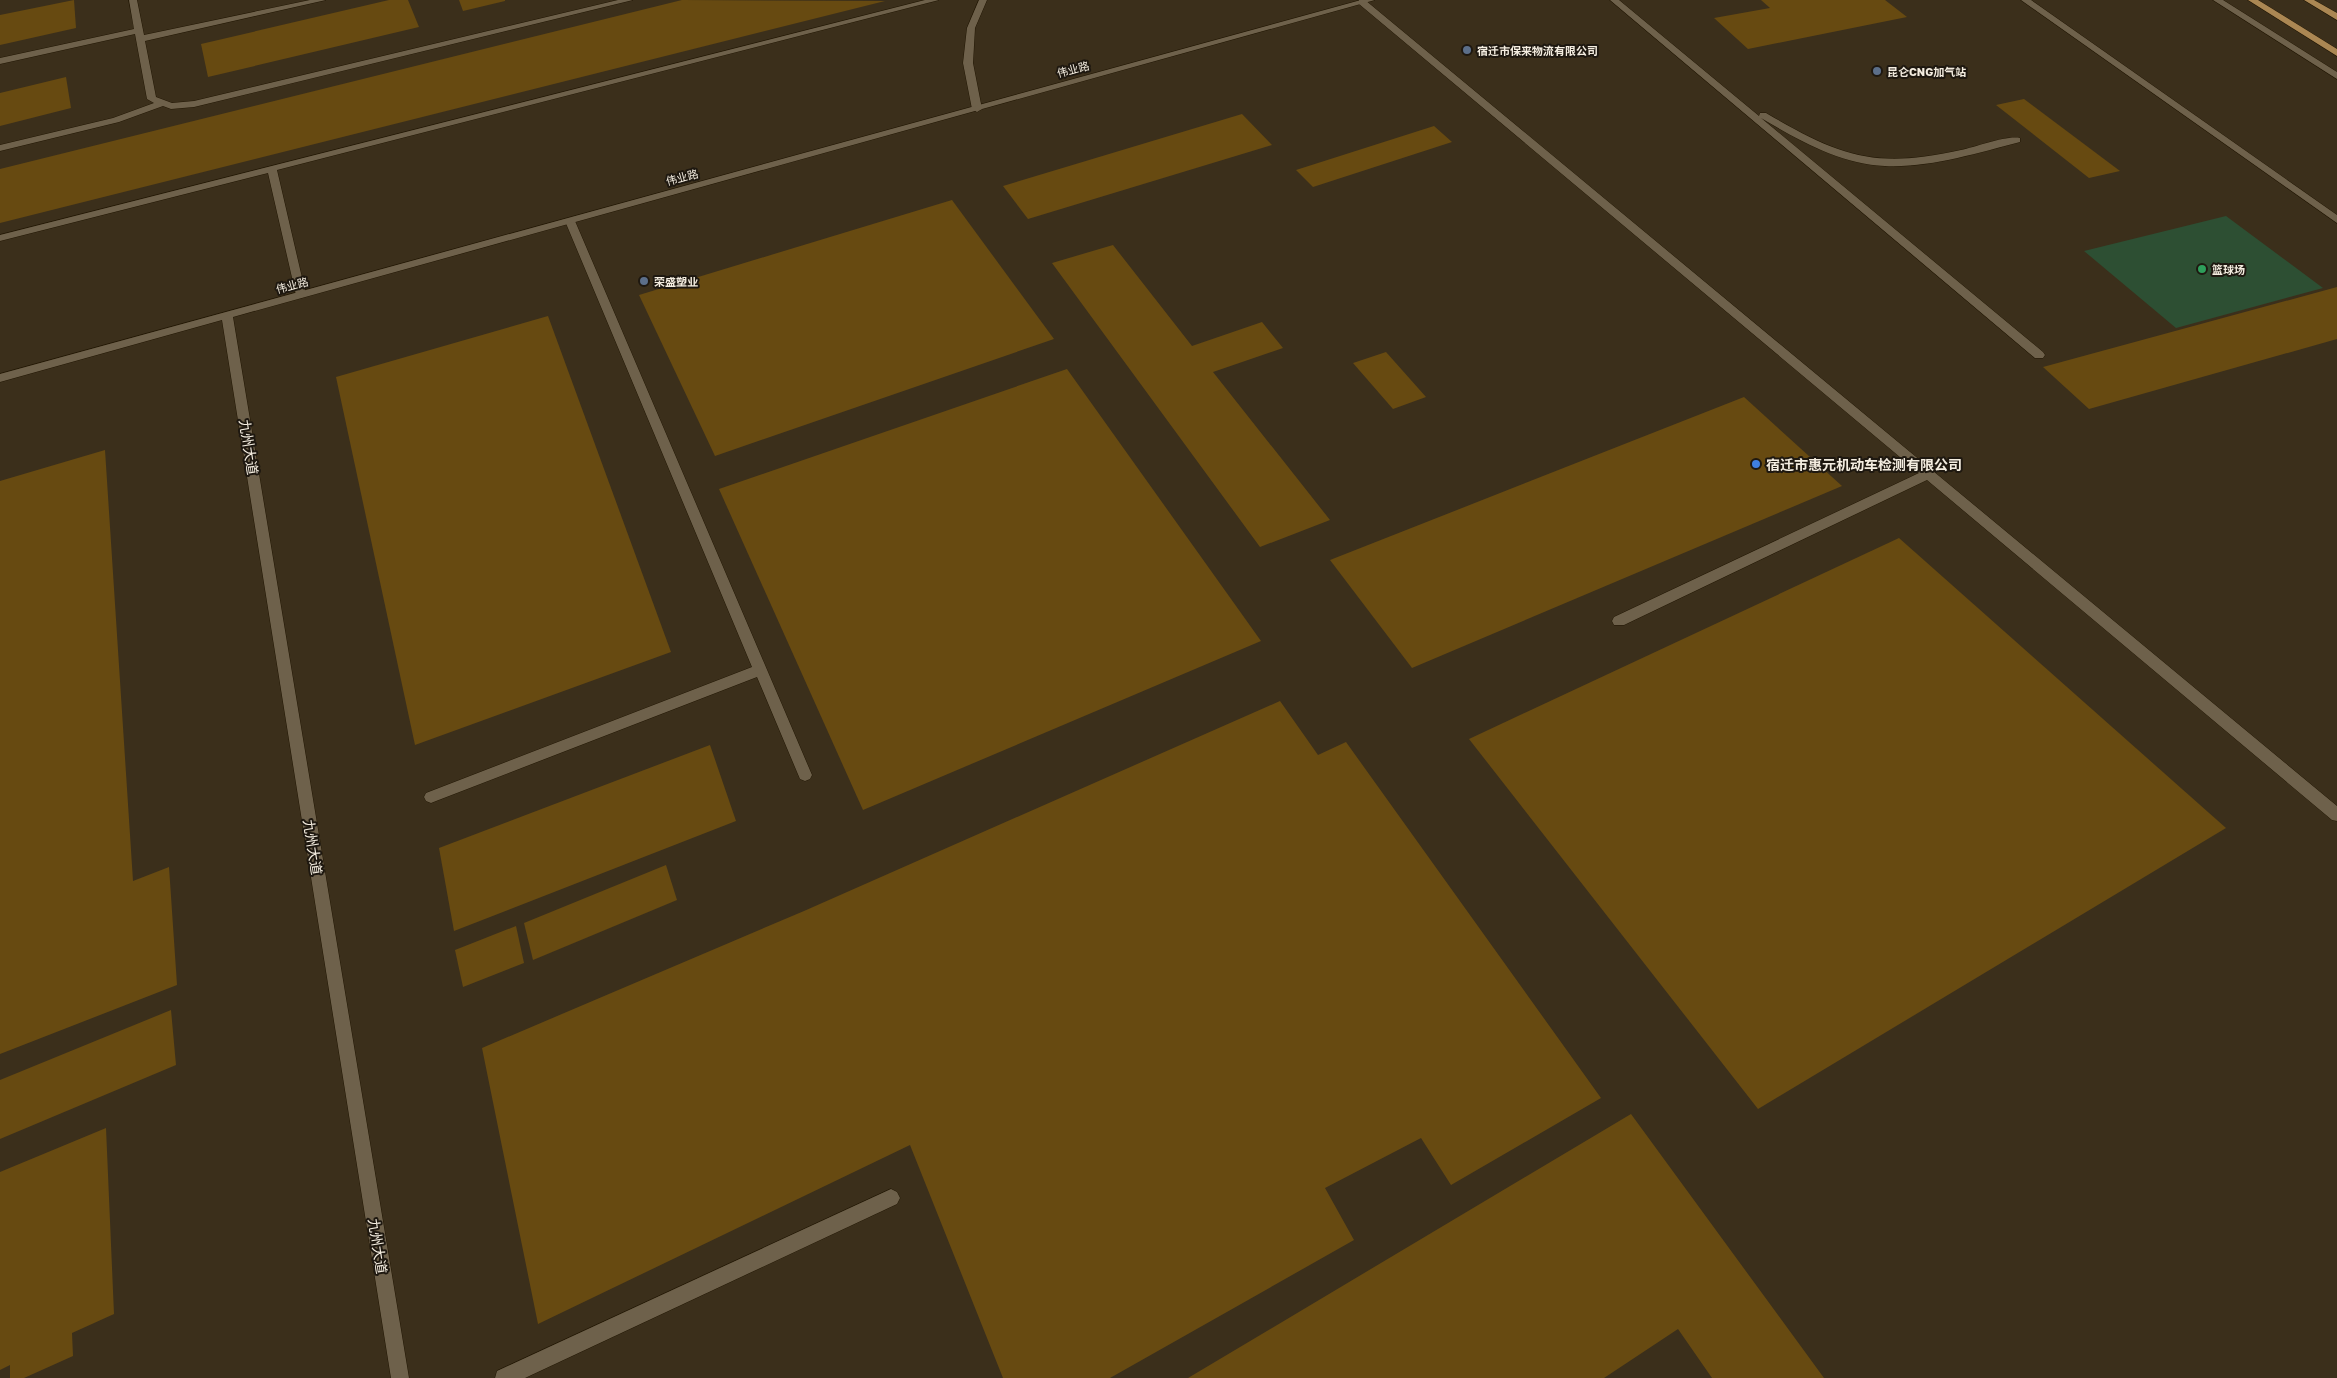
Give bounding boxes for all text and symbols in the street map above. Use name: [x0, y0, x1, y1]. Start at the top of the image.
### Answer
marker: 宿迁市保来物流有限公司: [1461, 44, 1473, 56]
place label: 宿迁市保来物流有限公司: [1477, 44, 1598, 57]
street label: 伟业路: [1055, 58, 1091, 80]
marker: 昆仑CNG加气站: [1871, 65, 1883, 77]
place label: 昆仑CNG加气站: [1887, 65, 1966, 78]
street label: 伟业路: [664, 166, 700, 188]
marker: 篮球场: [2196, 263, 2208, 275]
place label: 篮球场: [2212, 263, 2245, 276]
street label: 伟业路: [274, 274, 310, 296]
marker: 荣盛塑业: [638, 275, 650, 287]
place label: 荣盛塑业: [654, 275, 698, 288]
street label: 九州大道: [236, 418, 262, 476]
place label: 宿迁市惠元机动车检测有限公司: [1766, 456, 1962, 473]
marker: 宿迁市惠元机动车检测有限公司: [1750, 458, 1762, 470]
street label: 九州大道: [300, 818, 326, 876]
street label: 九州大道: [365, 1217, 391, 1275]

